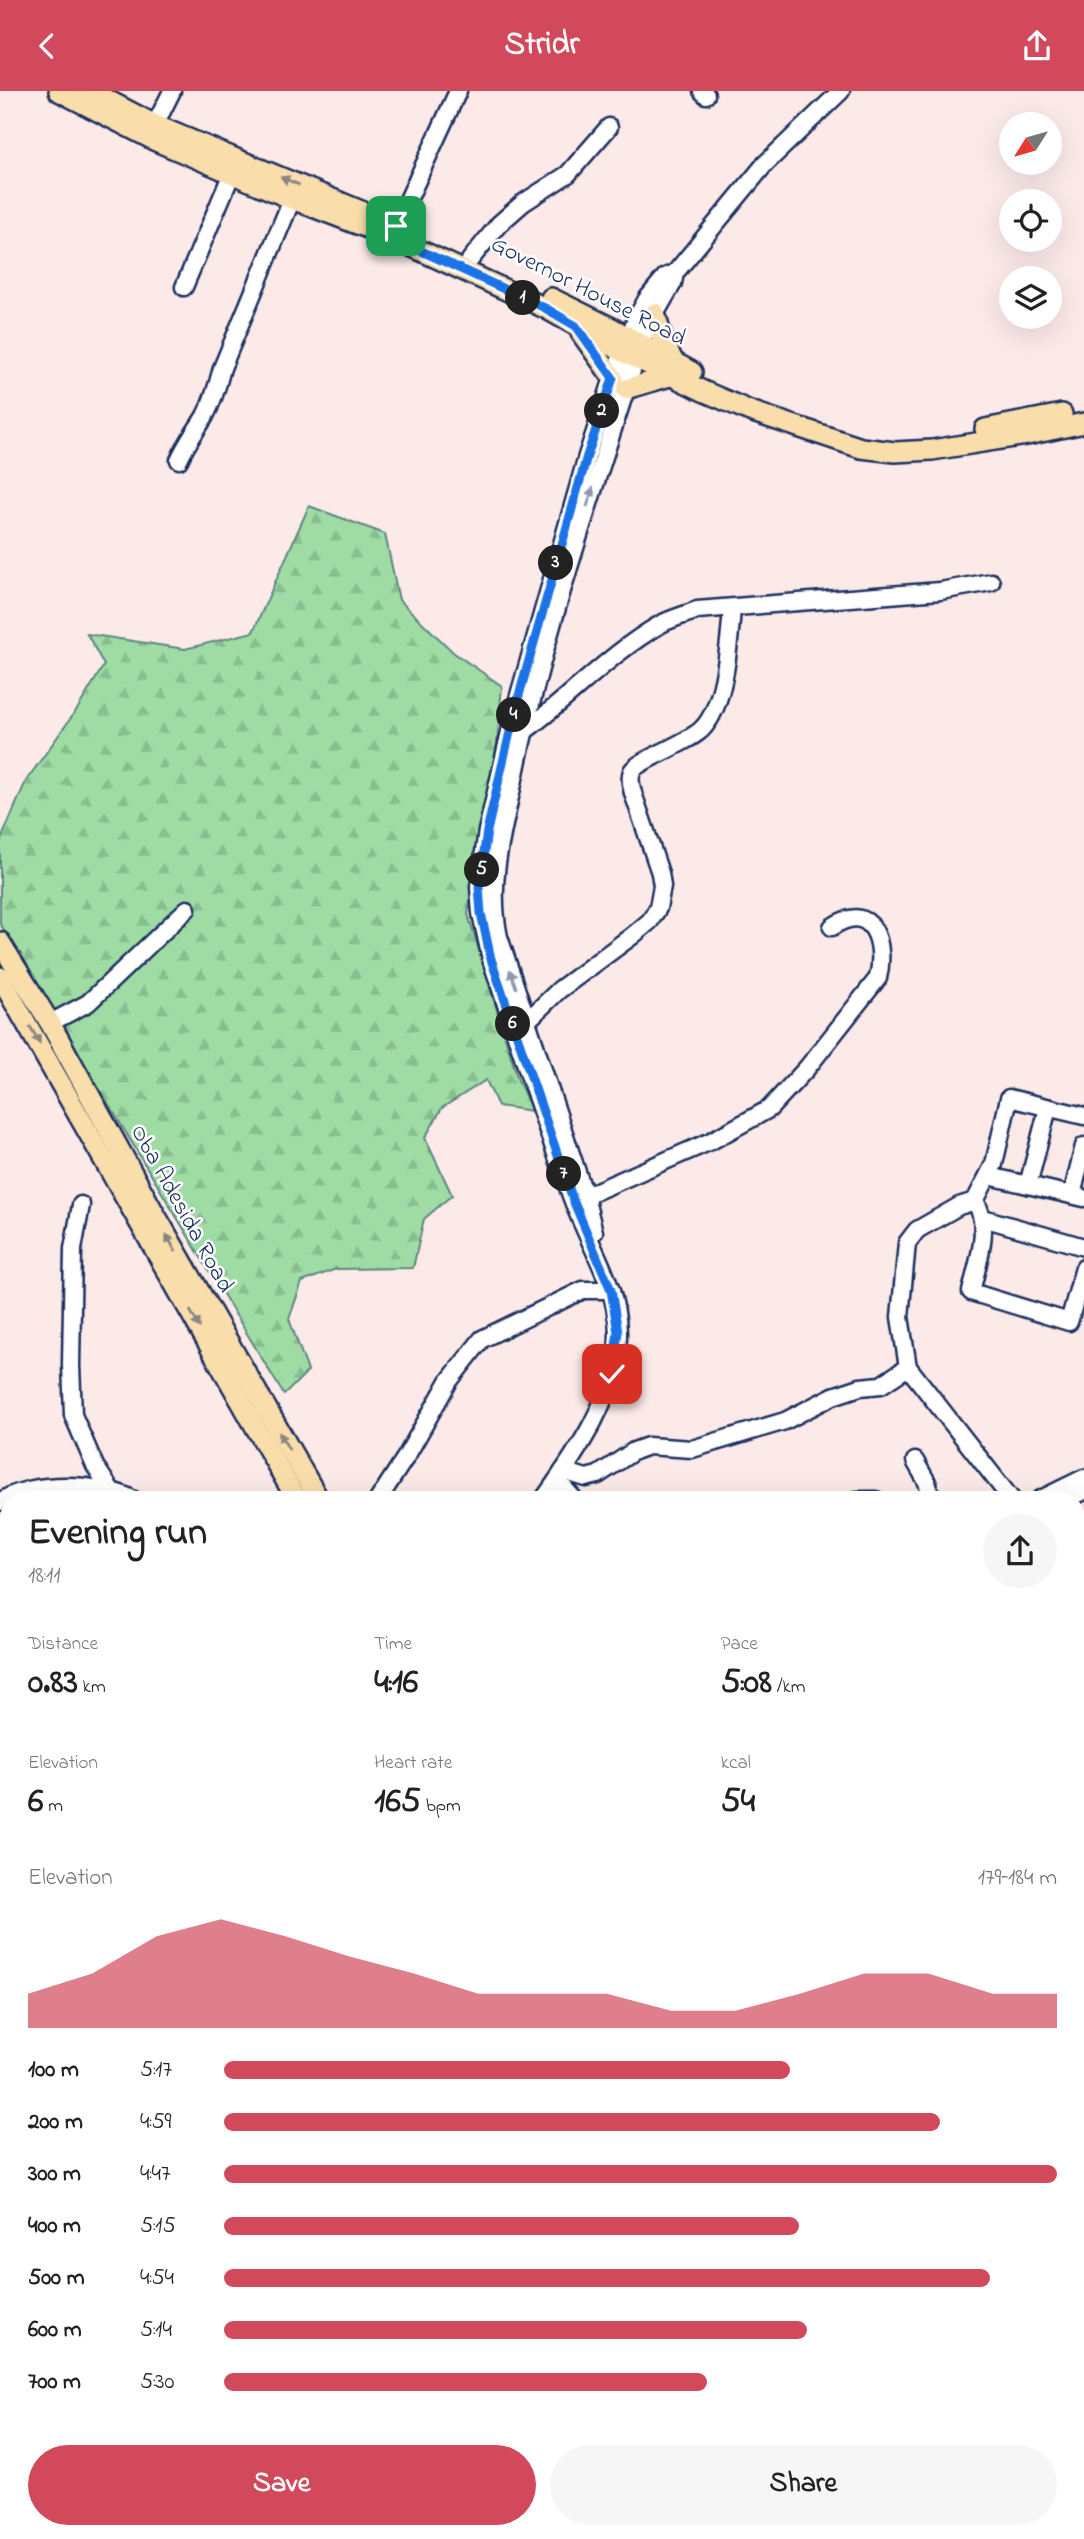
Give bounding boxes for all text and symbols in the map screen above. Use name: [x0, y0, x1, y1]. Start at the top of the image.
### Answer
text: Stridr: [505, 22, 579, 69]
icon: back: [28, 27, 66, 65]
icon: share: [1018, 27, 1056, 65]
north arrow: [999, 112, 1062, 175]
map controls: [999, 112, 1062, 329]
one-way arrow: [279, 176, 300, 187]
button: locate: [999, 189, 1062, 252]
pin: [366, 196, 426, 256]
icon: arrive: [377, 207, 415, 245]
street label: Governor House Road: [484, 228, 692, 357]
button: layers: [999, 266, 1062, 329]
pin: 1: [505, 281, 540, 315]
text: 1: [519, 284, 526, 311]
pin: 2: [584, 393, 620, 429]
text: 2: [597, 397, 606, 424]
one-way arrow: [586, 487, 596, 508]
pin: 3: [538, 545, 574, 581]
text: 3: [552, 549, 559, 576]
pin: 4: [496, 697, 532, 733]
text: 4: [510, 701, 517, 728]
pin: 5: [464, 853, 500, 887]
text: 5: [476, 856, 487, 883]
one-way arrow: [507, 969, 518, 990]
pin: 6: [496, 1007, 530, 1041]
text: 6: [508, 1010, 517, 1037]
one-way arrow: [29, 1026, 41, 1045]
street label: Oba Adesida Road: [120, 1118, 242, 1300]
pin: 7: [546, 1157, 582, 1191]
text: 7: [560, 1160, 567, 1187]
one-way arrow: [165, 1234, 177, 1253]
one-way arrow: [189, 1309, 201, 1328]
pin: [582, 1344, 642, 1404]
icon: check: [593, 1355, 631, 1393]
one-way arrow: [278, 1431, 290, 1451]
text: Evening run: [28, 1506, 207, 1562]
button: share: [983, 1514, 1057, 1588]
text: 18:11: [28, 1560, 61, 1593]
text: Distance: [28, 1631, 98, 1658]
text: Time: [374, 1631, 412, 1658]
text: Pace: [721, 1631, 758, 1658]
text: 0.83: [28, 1658, 78, 1709]
text: 4:16: [374, 1658, 418, 1709]
text: 5:08: [721, 1658, 772, 1709]
text: km: [78, 1674, 106, 1701]
text: /km: [772, 1674, 806, 1701]
text: Elevation: [28, 1750, 98, 1777]
text: Heart rate: [374, 1750, 452, 1777]
text: kcal: [721, 1750, 751, 1777]
text: 6: [28, 1777, 43, 1828]
text: 165: [374, 1777, 421, 1828]
text: 54: [721, 1777, 755, 1828]
text: m: [43, 1793, 63, 1820]
text: bpm: [421, 1793, 461, 1820]
text: Elevation: [28, 1862, 113, 1895]
text: 179–184 m: [978, 1862, 1057, 1895]
text: 100 m: [28, 2054, 79, 2087]
text: 5:17: [140, 2054, 172, 2087]
text: 200 m: [28, 2106, 83, 2139]
text: 4:59: [140, 2106, 172, 2139]
text: 300 m: [28, 2158, 81, 2191]
text: 4:47: [140, 2158, 170, 2191]
text: 400 m: [28, 2210, 81, 2243]
text: 5:15: [140, 2210, 176, 2243]
text: 500 m: [28, 2262, 85, 2295]
text: 4:54: [140, 2262, 174, 2295]
text: 600 m: [28, 2314, 82, 2347]
text: 5:14: [140, 2314, 172, 2347]
text: 700 m: [28, 2366, 81, 2399]
text: 5:30: [140, 2366, 175, 2399]
button: Save: [28, 2445, 536, 2525]
button: Share: [550, 2445, 1057, 2525]

